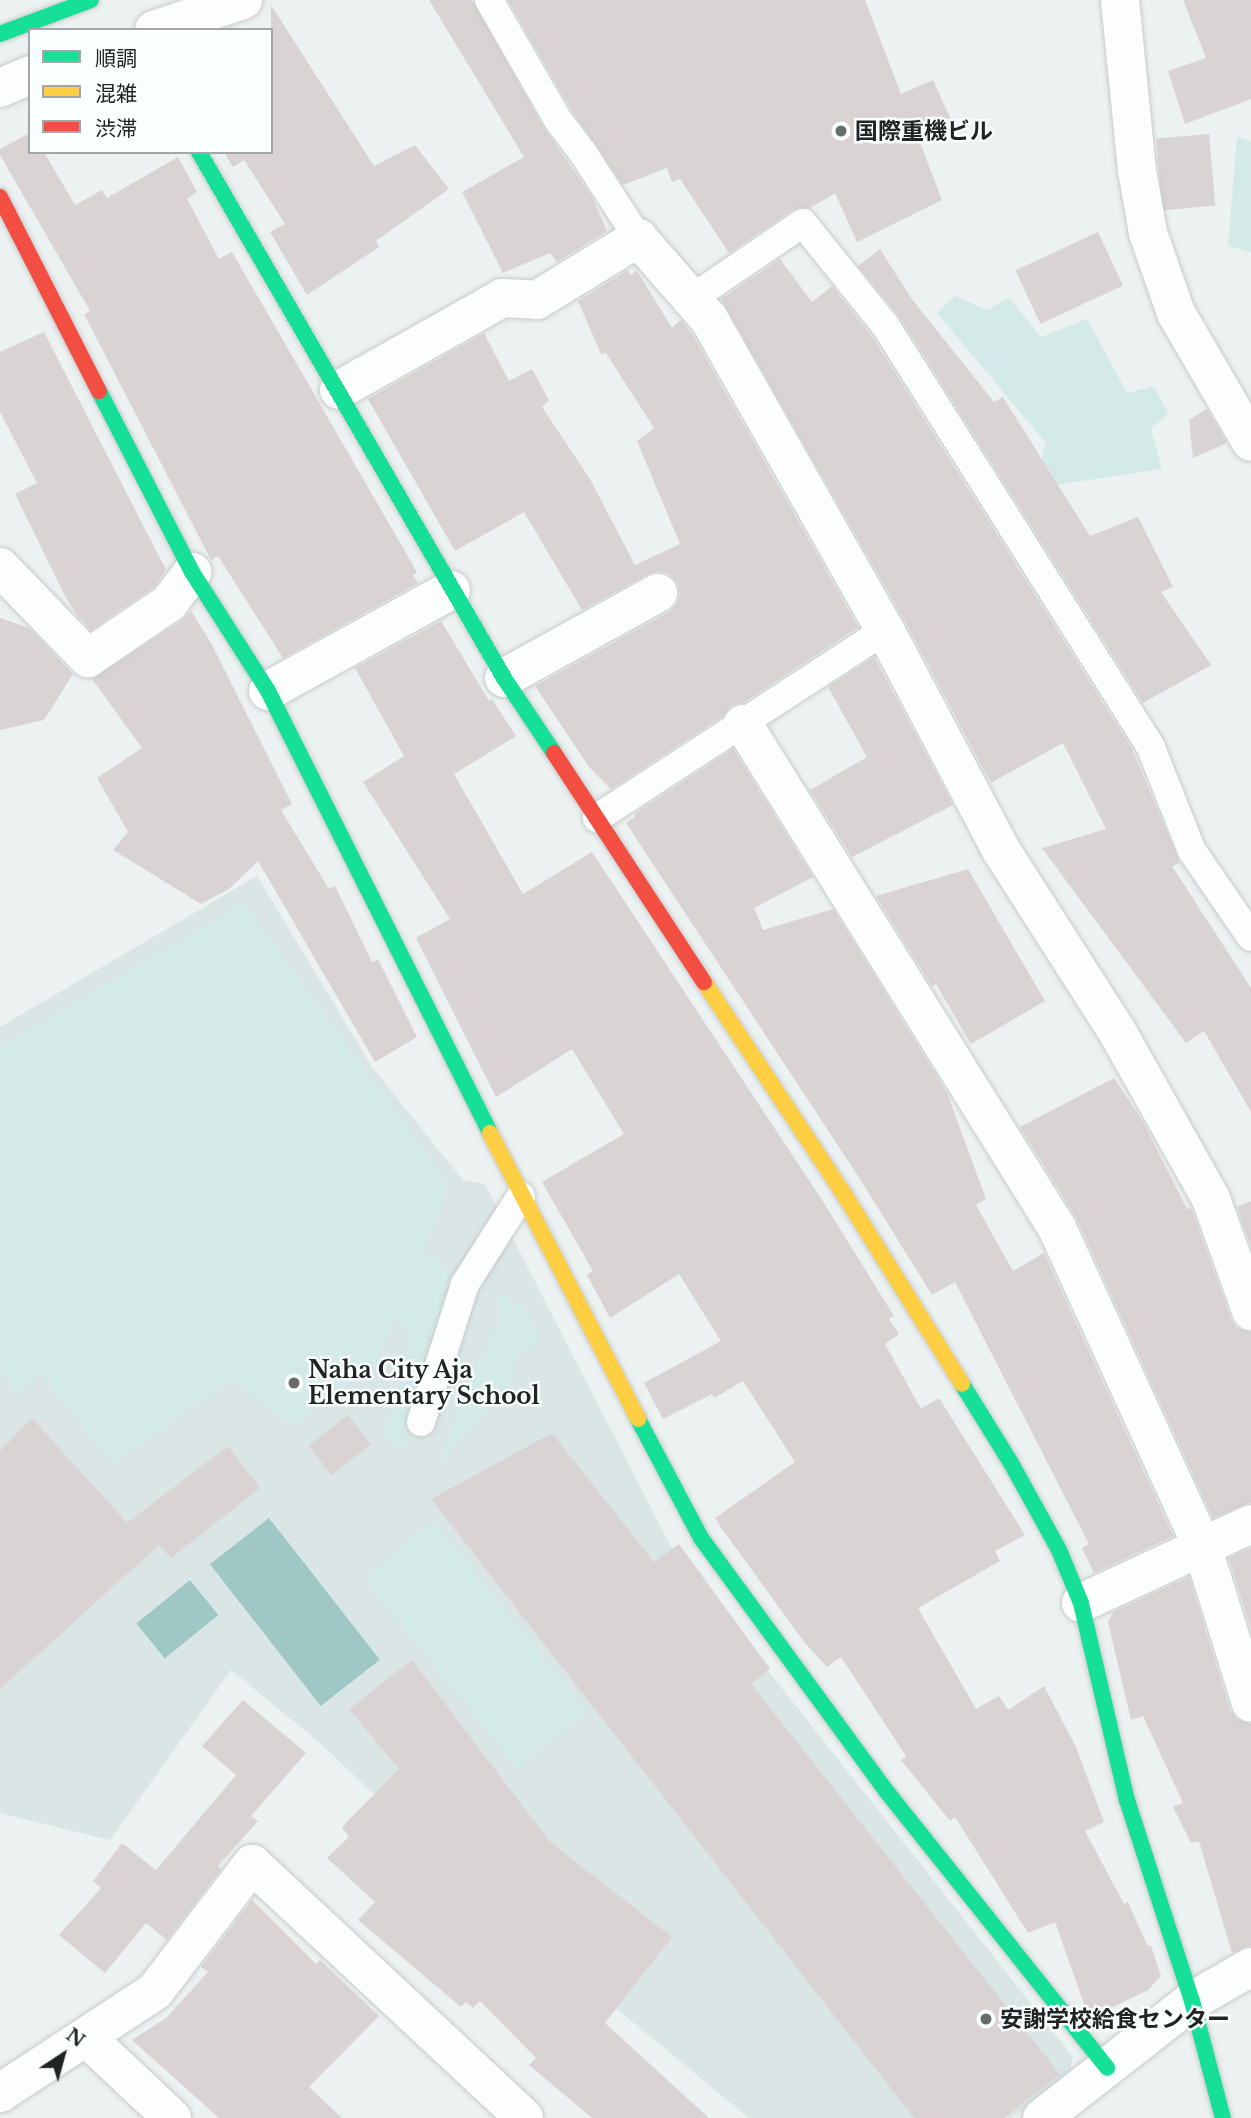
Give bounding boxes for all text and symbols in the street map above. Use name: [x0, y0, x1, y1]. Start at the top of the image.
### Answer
legend: [28, 28, 273, 154]
text: 順調: [95, 46, 137, 72]
text: 混雑: [95, 81, 137, 107]
text: 渋滞: [95, 116, 137, 142]
place label: 国際重機ビル: [855, 117, 993, 145]
marker: 国際重機ビル: [833, 123, 849, 139]
place label: Naha City Aja Elementary School: [308, 1356, 540, 1410]
marker: Naha City Aja Elementary School: [286, 1375, 302, 1391]
place label: 安謝学校給食センター: [1000, 2005, 1230, 2033]
marker: 安謝学校給食センター: [978, 2011, 994, 2027]
north arrow: [28, 2020, 98, 2090]
text: N: [62, 2023, 90, 2052]

